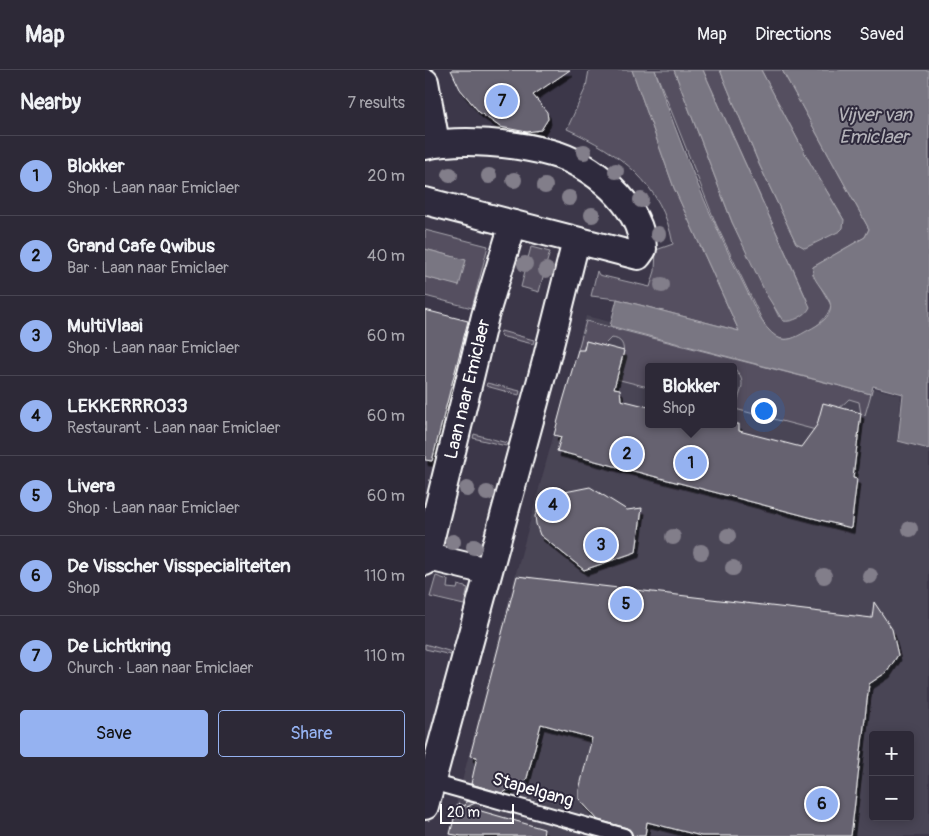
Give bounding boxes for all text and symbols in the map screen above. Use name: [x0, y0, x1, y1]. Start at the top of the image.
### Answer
text: Map: [25, 20, 65, 49]
text: Map: [697, 23, 727, 46]
text: Directions: [755, 23, 831, 46]
text: Saved: [859, 23, 904, 46]
pin: 7: [486, 82, 518, 120]
text: Nearby: [20, 89, 81, 116]
text: 7 results: [347, 93, 405, 113]
water label: Vijver van Emiclaer: [836, 103, 913, 149]
text: Blokker: [67, 154, 124, 178]
text: 1: [33, 166, 39, 186]
text: 20 m: [367, 166, 405, 186]
text: Shop · Laan naar Emiclaer: [67, 178, 240, 198]
text: Grand Cafe Qwibus: [67, 234, 215, 258]
text: 2: [32, 246, 40, 266]
text: 40 m: [367, 246, 405, 266]
text: Bar · Laan naar Emiclaer: [67, 258, 229, 278]
text: MultiVlaai: [67, 314, 143, 338]
street label: Laan naar Emiclaer: [439, 316, 495, 462]
text: 3: [32, 326, 40, 346]
text: 60 m: [367, 326, 405, 346]
text: Shop · Laan naar Emiclaer: [67, 338, 240, 358]
popup: [645, 363, 737, 428]
text: Blokker: [662, 374, 720, 398]
text: LEKKERRR033: [67, 394, 188, 418]
text: Shop: [662, 398, 695, 418]
your location: [751, 398, 777, 424]
text: 4: [31, 406, 41, 426]
text: 60 m: [367, 406, 405, 426]
text: Restaurant · Laan naar Emiclaer: [67, 418, 280, 438]
pin: 2: [611, 435, 643, 473]
pin: 1: [675, 444, 707, 482]
text: Livera: [67, 474, 115, 498]
text: 5: [32, 486, 40, 506]
text: 60 m: [367, 486, 405, 506]
pin: 4: [537, 486, 569, 524]
text: Shop · Laan naar Emiclaer: [67, 498, 240, 518]
pin: 3: [585, 526, 617, 564]
text: De Visscher Visspecialiteiten: [67, 554, 291, 578]
text: 6: [31, 566, 41, 586]
text: 110 m: [364, 566, 405, 586]
text: Shop: [67, 578, 100, 598]
pin: 5: [610, 585, 642, 623]
text: De Lichtkring: [67, 634, 171, 658]
text: 7: [32, 646, 40, 666]
text: 110 m: [364, 646, 405, 666]
text: Church · Laan naar Emiclaer: [67, 658, 253, 678]
button: Save: [20, 710, 208, 757]
button: Share: [218, 710, 405, 757]
map controls: [869, 731, 914, 821]
button: +: [869, 731, 914, 776]
street label: Stapelgang: [490, 767, 576, 813]
button: −: [869, 776, 914, 821]
pin: 6: [806, 785, 838, 823]
scale bar: [440, 801, 514, 824]
text: 20 m: [447, 804, 480, 821]

